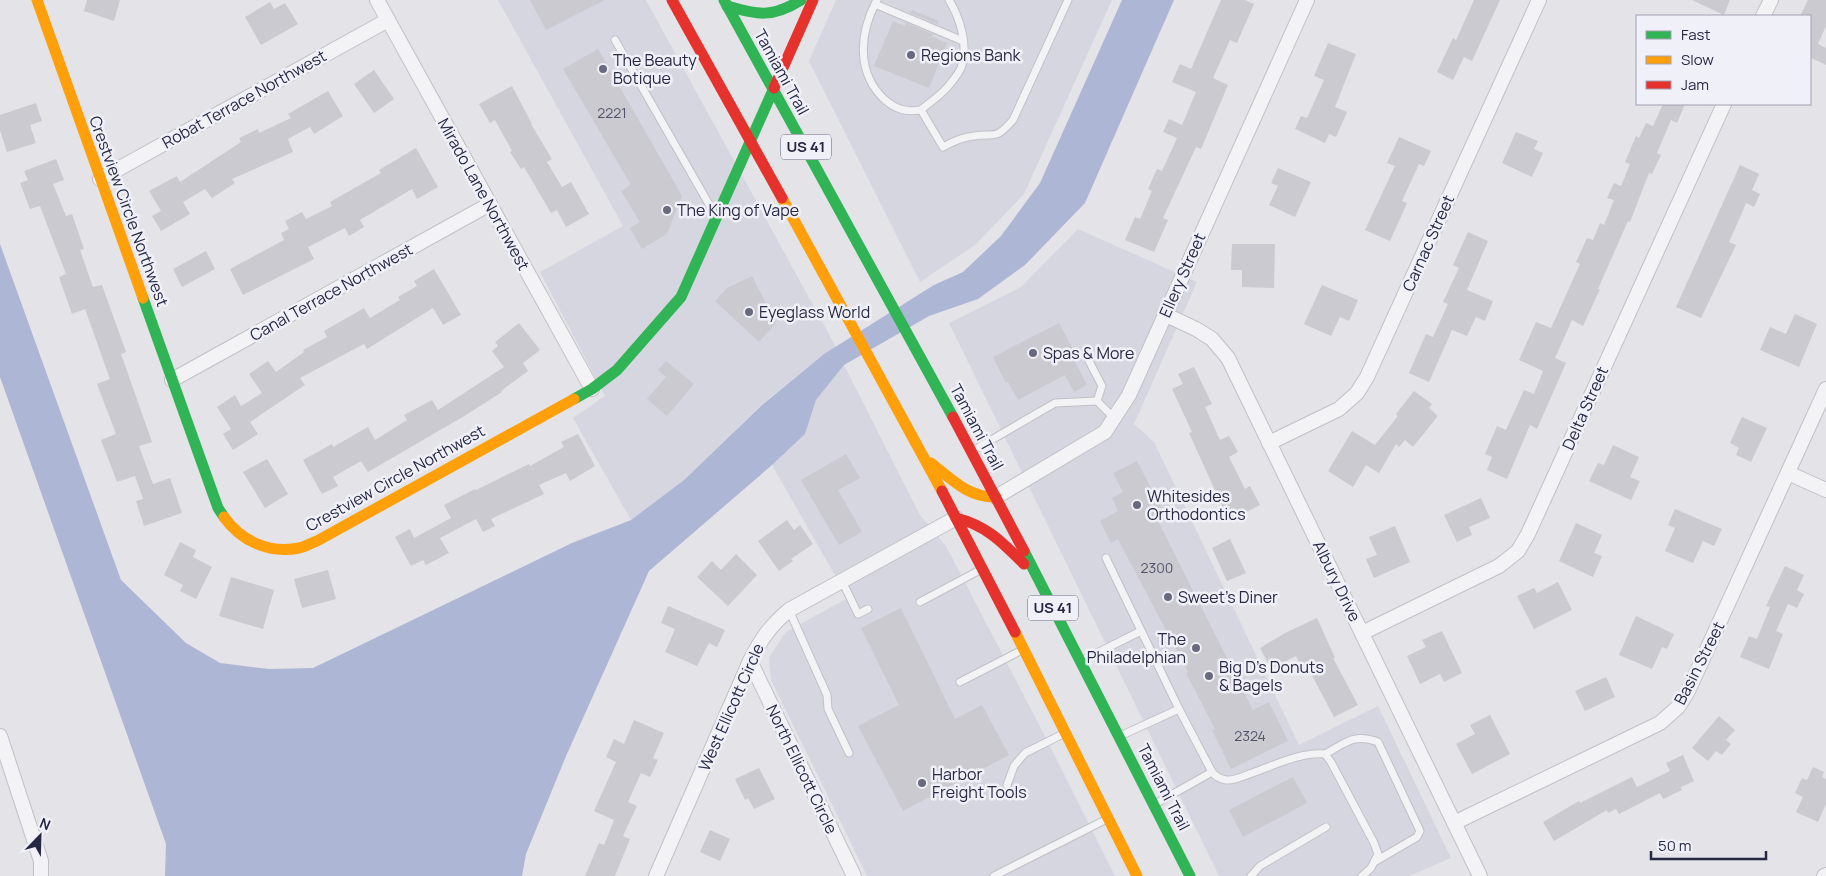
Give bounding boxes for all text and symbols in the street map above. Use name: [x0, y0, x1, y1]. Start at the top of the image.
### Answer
legend: [1636, 15, 1811, 105]
text: Fast: [1681, 24, 1710, 45]
street label: Tamiami Trail: [749, 25, 815, 119]
place label: Regions Bank: [921, 44, 1021, 66]
street label: Robat Terrace Northwest: [158, 45, 330, 153]
place label: The Beauty Botique: [613, 49, 697, 89]
marker: Regions Bank: [905, 49, 917, 61]
text: Slow: [1681, 49, 1714, 70]
marker: The Beauty Botique: [597, 63, 609, 75]
text: Jam: [1681, 74, 1709, 95]
house number: 2221: [597, 103, 627, 122]
street label: Crestview Circle Northwest: [84, 113, 174, 309]
street label: Mirado Lane Northwest: [433, 114, 535, 274]
road number: US 41: [781, 134, 831, 160]
street label: Carnac Street: [1397, 191, 1459, 295]
place label: The King of Vape: [677, 199, 799, 221]
marker: The King of Vape: [661, 204, 673, 216]
street label: Ellery Street: [1154, 229, 1210, 321]
street label: Canal Terrace Northwest: [246, 238, 416, 346]
place label: Eyeglass World: [759, 301, 870, 323]
marker: Eyeglass World: [743, 306, 755, 318]
place label: Spas & More: [1043, 342, 1134, 364]
marker: Spas & More: [1027, 347, 1039, 359]
street label: Delta Street: [1557, 363, 1613, 453]
street label: Tamiami Trail: [945, 380, 1009, 474]
street label: Crestview Circle Northwest: [302, 420, 488, 536]
place label: Whitesides Orthodontics: [1147, 485, 1246, 525]
marker: Whitesides Orthodontics: [1131, 499, 1143, 511]
street label: Albury Drive: [1308, 537, 1366, 625]
house number: 2300: [1141, 558, 1173, 577]
place label: Sweet's Diner: [1178, 586, 1278, 608]
marker: Sweet's Diner: [1162, 591, 1174, 603]
road number: US 41: [1028, 596, 1078, 620]
street label: Basin Street: [1669, 618, 1729, 708]
place label: The Philadelphian: [1087, 628, 1186, 668]
street label: West Ellicott Circle: [693, 640, 769, 774]
marker: The Philadelphian: [1190, 642, 1202, 654]
place label: Big D's Donuts & Bagels: [1219, 656, 1324, 696]
marker: Big D's Donuts & Bagels: [1203, 670, 1215, 682]
street label: North Ellicott Circle: [761, 701, 843, 837]
house number: 2324: [1234, 726, 1266, 745]
street label: Tamiami Trail: [1133, 740, 1195, 834]
place label: Harbor Freight Tools: [932, 763, 1027, 803]
marker: Harbor Freight Tools: [916, 777, 928, 789]
north arrow: [15, 811, 65, 861]
text: N: [37, 813, 54, 834]
scale bar: [1651, 828, 1766, 860]
text: 50 m: [1658, 835, 1692, 856]

